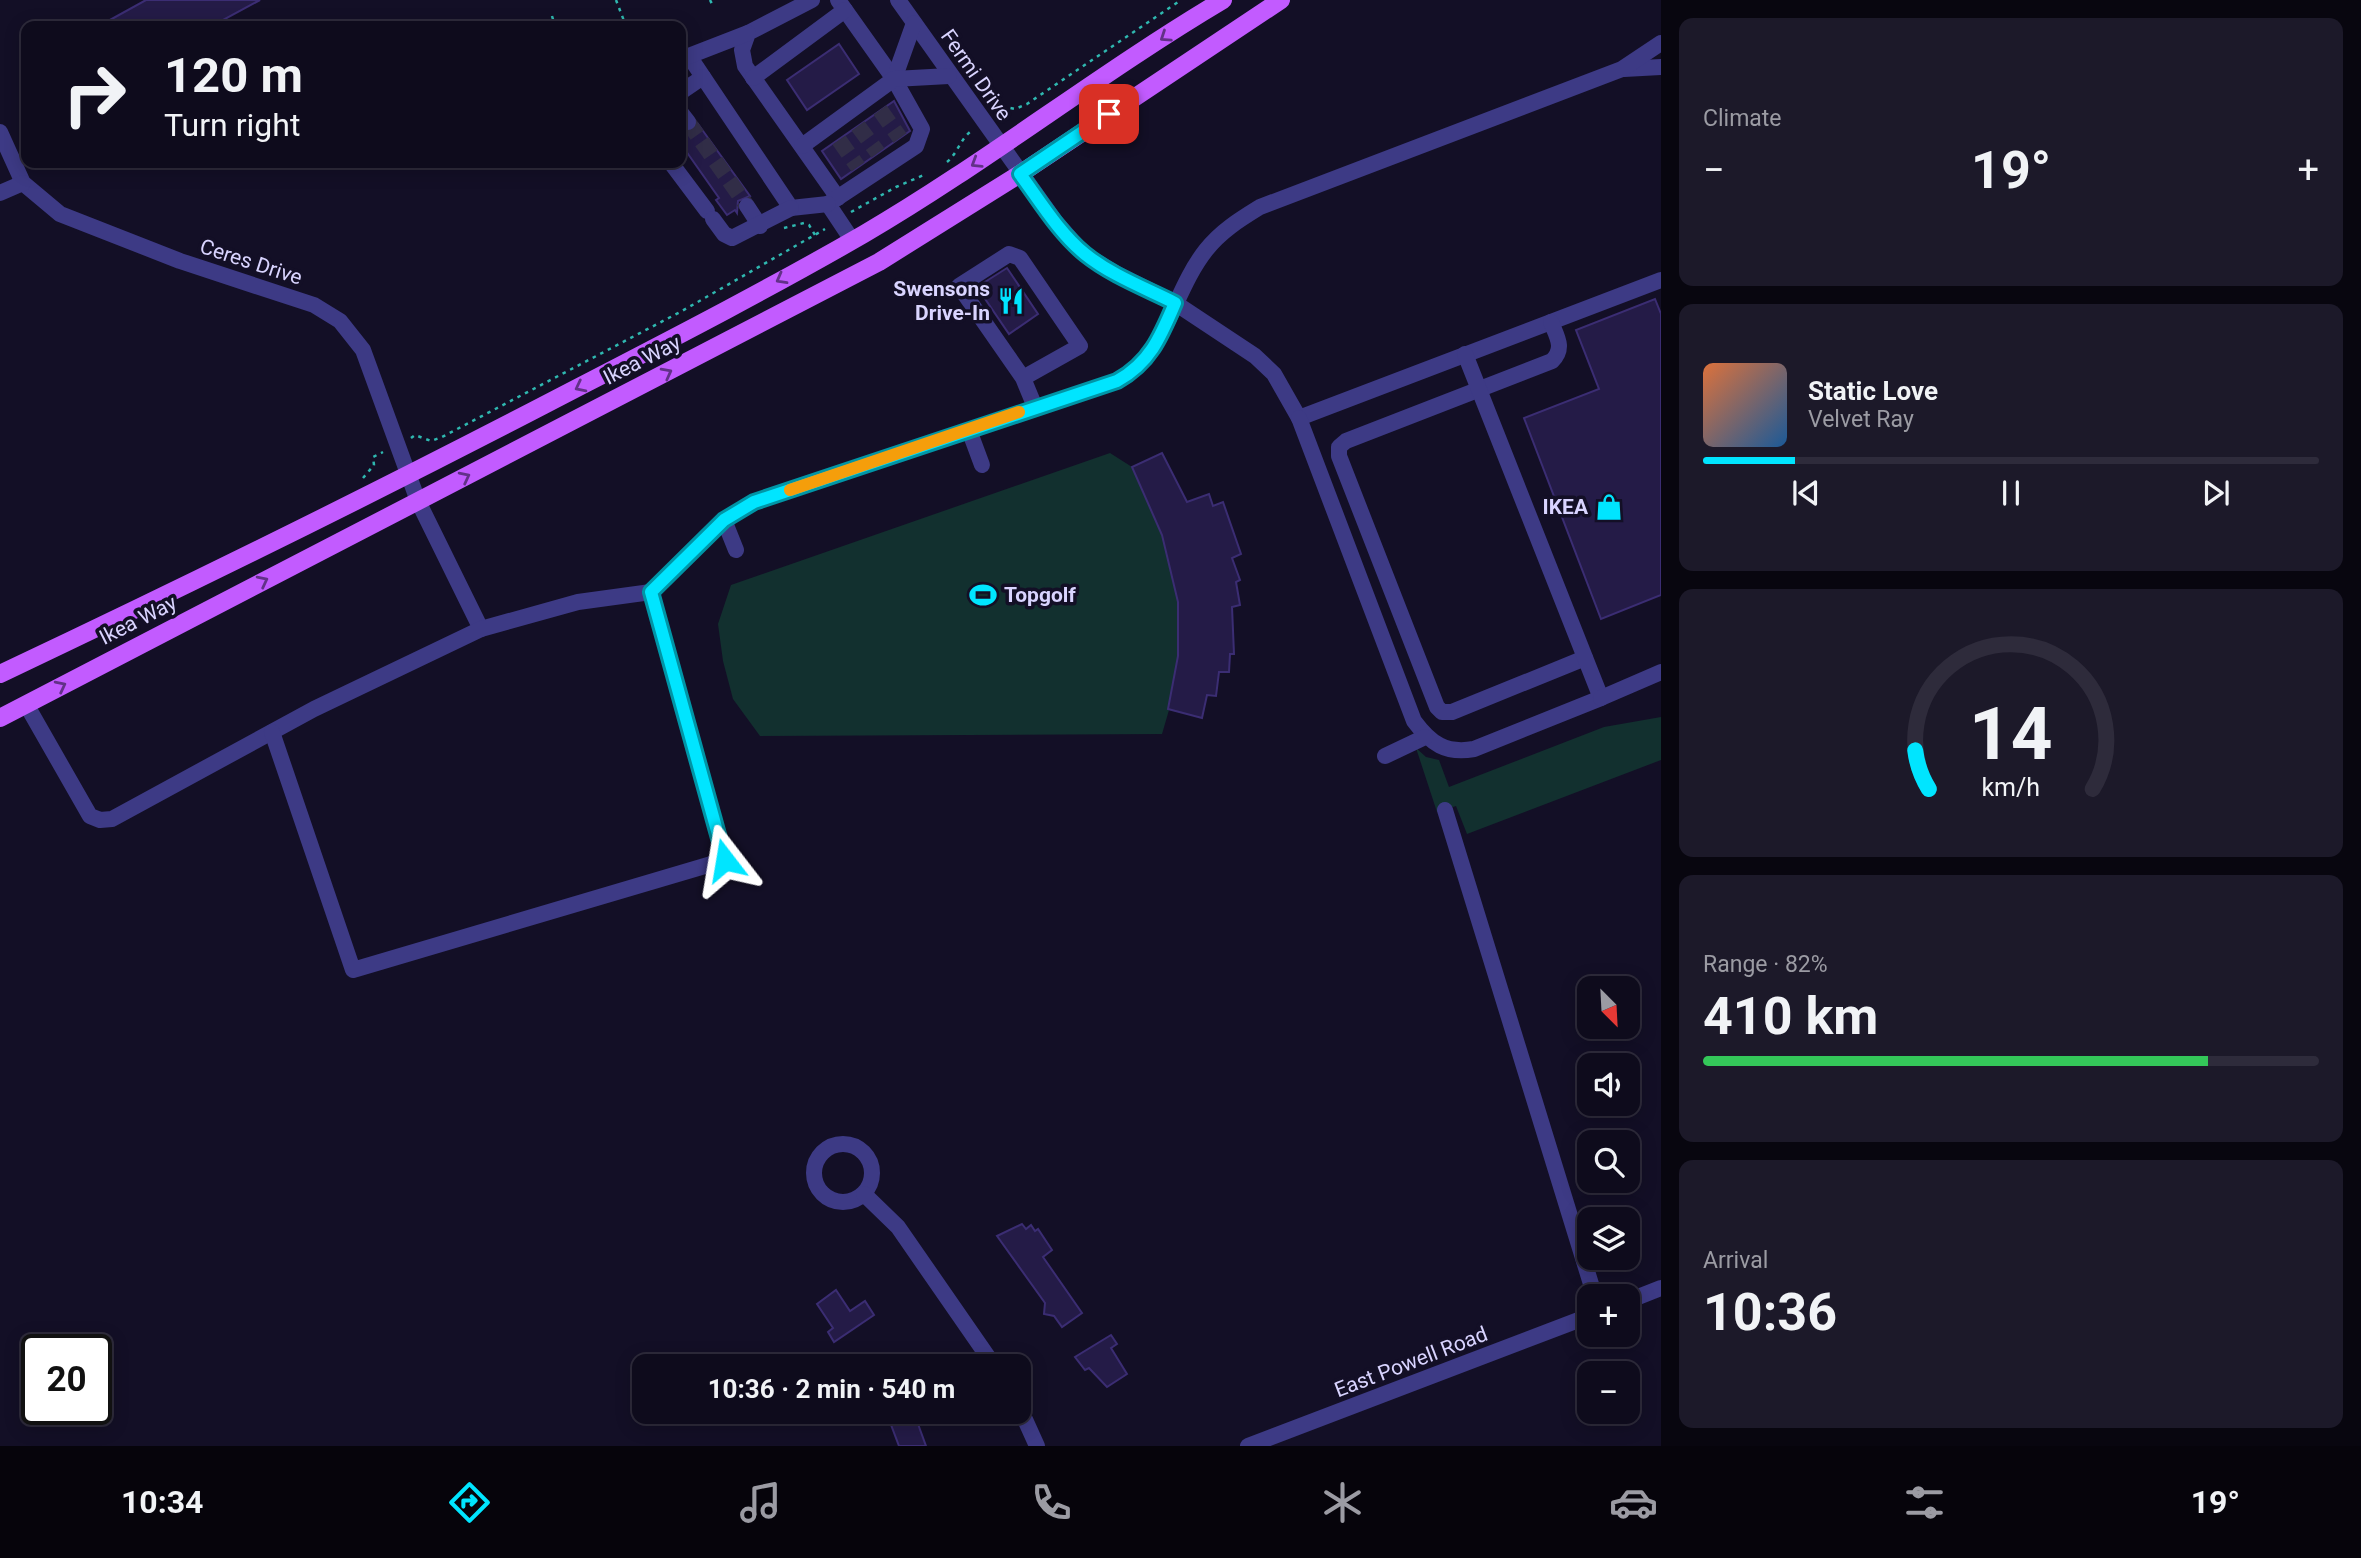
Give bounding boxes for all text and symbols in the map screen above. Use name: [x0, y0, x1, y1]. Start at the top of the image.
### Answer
street label: Fermi Drive: [936, 25, 1016, 125]
one-way arrow: [1160, 29, 1173, 42]
text: 120 m: [164, 47, 303, 104]
icon: right: [49, 49, 140, 140]
pin: [1079, 84, 1139, 144]
icon: arrive: [1090, 95, 1128, 133]
text: Climate: [1703, 105, 1782, 132]
text: Turn right: [164, 106, 300, 144]
text: 19°: [1971, 140, 2051, 201]
text: −: [1703, 148, 1725, 192]
text: +: [2297, 148, 2319, 192]
one-way arrow: [971, 155, 984, 168]
street label: Ceres Drive: [197, 234, 305, 290]
one-way arrow: [775, 271, 788, 285]
place label: Swensons Drive-In: [893, 277, 990, 325]
restaurant icon: Swensons Drive-In: [996, 286, 1026, 316]
street label: Ikea Way: [599, 330, 685, 390]
one-way arrow: [660, 368, 672, 382]
text: Static Love: [1808, 376, 1938, 406]
one-way arrow: [575, 378, 587, 392]
text: Velvet Ray: [1808, 406, 1914, 433]
one-way arrow: [458, 472, 470, 486]
icon: previous: [1787, 474, 1825, 512]
icon: pause: [1992, 474, 2030, 512]
icon: next: [2197, 474, 2235, 512]
shop icon: IKEA: [1594, 492, 1624, 522]
place label: IKEA: [1543, 495, 1589, 519]
one-way arrow: [255, 576, 268, 590]
sports icon: Topgolf: [968, 580, 998, 610]
place label: Topgolf: [1004, 583, 1076, 607]
street label: Ikea Way: [95, 590, 181, 650]
one-way arrow: [53, 681, 66, 694]
text: 14: [1969, 691, 2053, 777]
text: km/h: [1982, 773, 2040, 802]
position arrow: [688, 823, 762, 897]
text: Range · 82%: [1703, 951, 1828, 978]
north arrow: [1577, 976, 1640, 1040]
map controls: [1577, 976, 1640, 1424]
text: 410 km: [1703, 986, 1878, 1047]
button: sound: [1577, 1053, 1640, 1116]
button: search: [1577, 1130, 1640, 1193]
button: layers: [1577, 1207, 1640, 1270]
text: Arrival: [1703, 1247, 1768, 1274]
text: 10:36: [1703, 1282, 1837, 1343]
button: +: [1577, 1284, 1640, 1347]
street label: East Powell Road: [1331, 1322, 1491, 1402]
speed limit sign: 20: [21, 1334, 112, 1425]
button: −: [1577, 1361, 1640, 1424]
text: 10:36 · 2 min · 540 m: [708, 1374, 955, 1404]
icon: directions: [445, 1478, 494, 1527]
icon: music: [736, 1478, 785, 1527]
icon: phone: [1027, 1478, 1076, 1527]
icon: climate: [1318, 1478, 1367, 1527]
icon: car: [1609, 1478, 1658, 1527]
icon: filters: [1900, 1478, 1949, 1527]
text: 10:34: [121, 1483, 203, 1521]
text: 19°: [2191, 1483, 2240, 1521]

